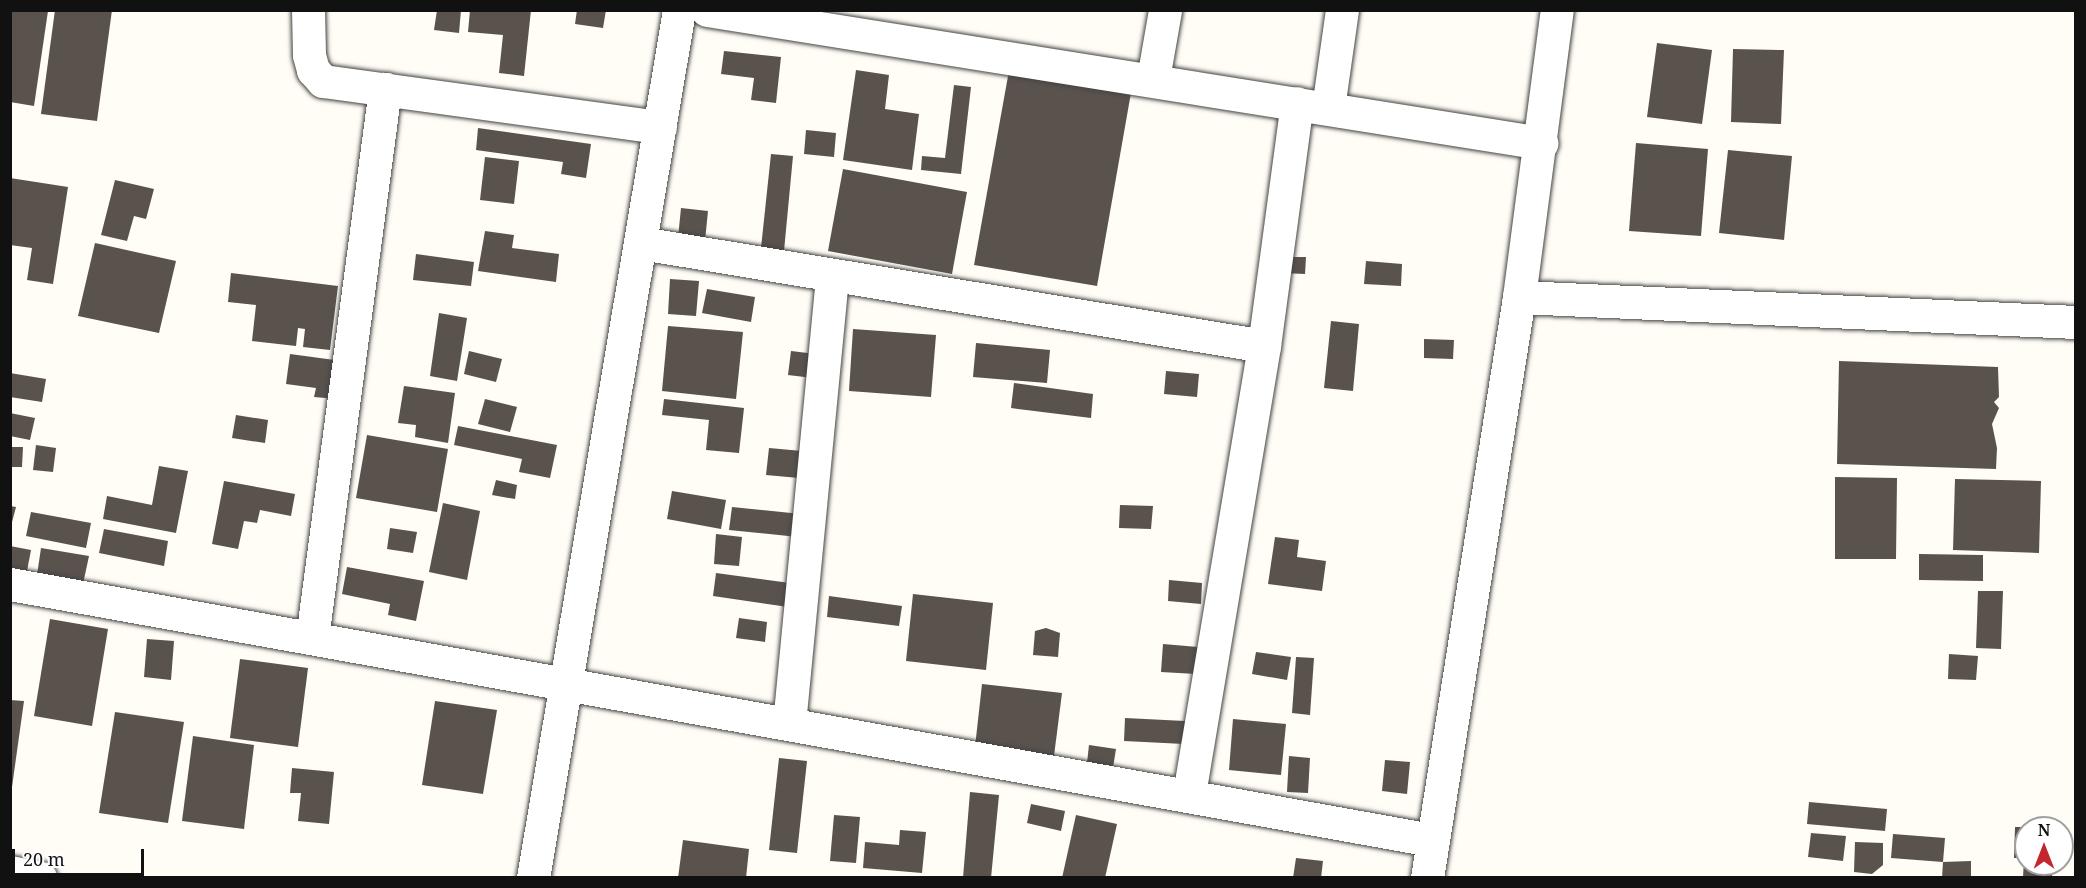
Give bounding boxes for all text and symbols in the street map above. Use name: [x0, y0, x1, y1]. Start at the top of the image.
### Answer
north arrow: [2014, 816, 2074, 876]
text: N: [2038, 819, 2050, 841]
scale bar: [15, 837, 147, 875]
text: 20 m: [23, 847, 65, 871]

